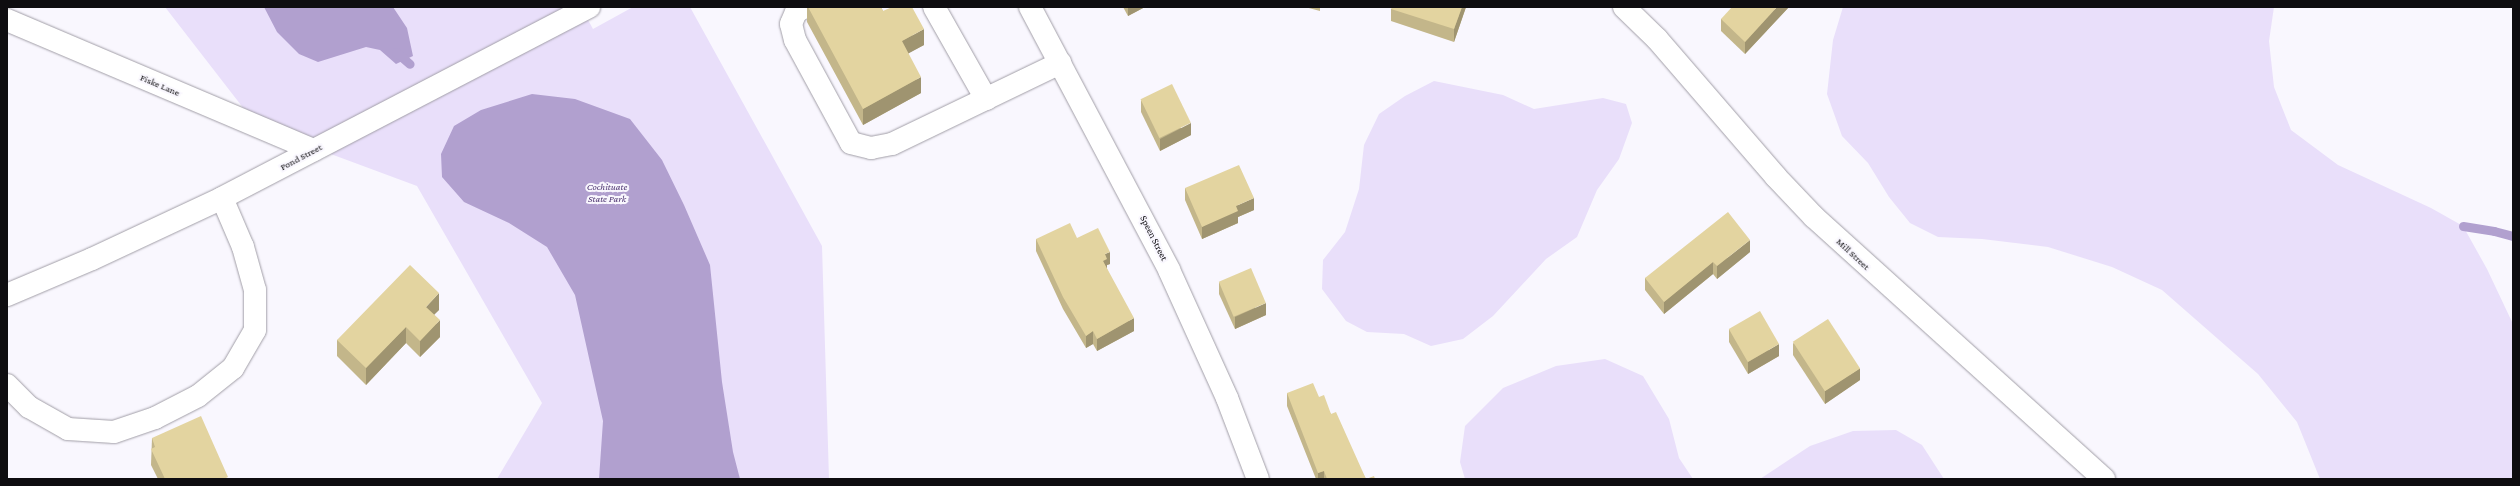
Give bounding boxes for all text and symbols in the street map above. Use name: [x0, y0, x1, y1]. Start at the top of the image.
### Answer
street label: Fiske Lane: [138, 71, 182, 99]
street label: Pond Street: [278, 141, 324, 173]
park label: Cochituate State Park: [587, 180, 627, 204]
street label: Speen Street: [1137, 213, 1171, 263]
street label: Mill Street: [1834, 235, 1872, 273]

